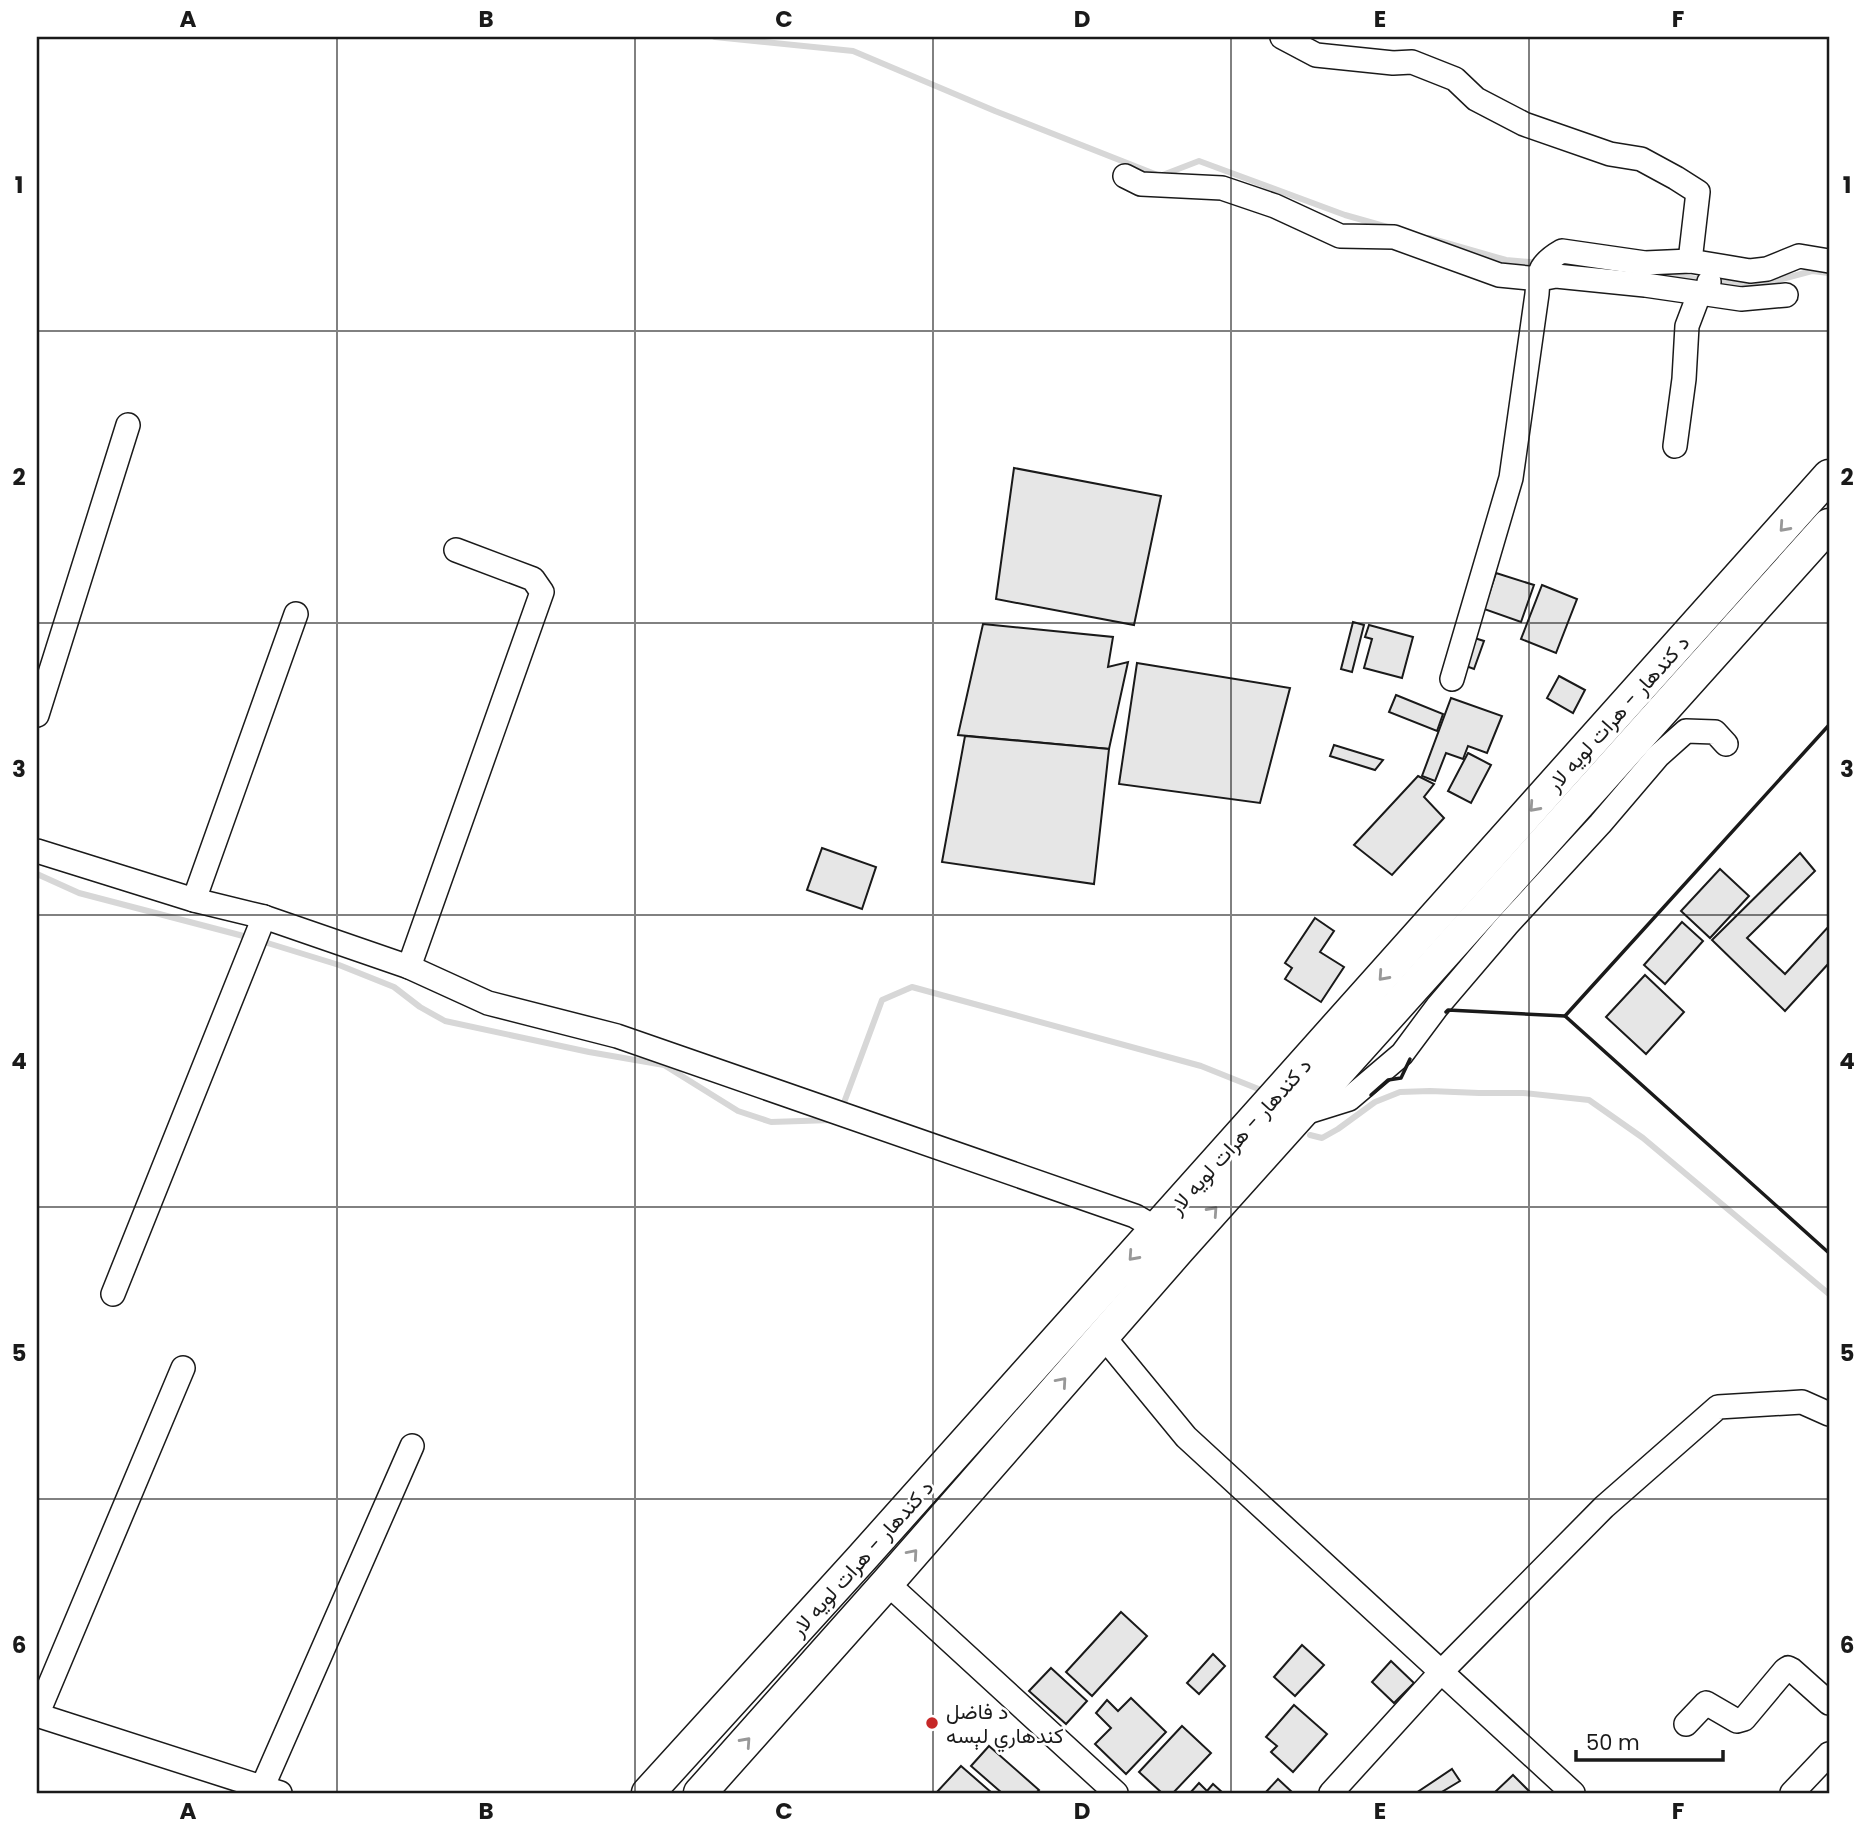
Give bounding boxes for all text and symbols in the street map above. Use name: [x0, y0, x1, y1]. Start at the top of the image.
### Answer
text: A: [180, 3, 197, 35]
text: B: [478, 3, 494, 35]
text: C: [775, 3, 793, 35]
text: D: [1074, 3, 1090, 35]
text: E: [1374, 3, 1386, 35]
text: F: [1672, 3, 1684, 35]
text: 1: [15, 169, 23, 201]
text: 1: [1843, 169, 1851, 201]
text: 2: [12, 461, 26, 493]
text: 2: [1840, 461, 1854, 493]
one-way arrow: [1780, 519, 1792, 532]
street label: د کندهار - هرات لويه لار: [1539, 629, 1696, 798]
text: 3: [12, 753, 26, 785]
text: 3: [1840, 753, 1854, 785]
one-way arrow: [1530, 799, 1542, 812]
one-way arrow: [1379, 968, 1391, 981]
text: 4: [11, 1045, 27, 1077]
text: 4: [1839, 1045, 1855, 1077]
street label: د کندهار - هرات لويه لار: [1161, 1052, 1318, 1221]
one-way arrow: [1204, 1207, 1217, 1220]
one-way arrow: [1129, 1247, 1141, 1260]
text: 5: [12, 1337, 26, 1369]
text: 5: [1840, 1337, 1854, 1369]
one-way arrow: [1054, 1378, 1066, 1391]
street label: د کندهار - هرات لويه لار: [783, 1474, 940, 1643]
one-way arrow: [905, 1549, 917, 1562]
text: 6: [12, 1629, 26, 1661]
text: 6: [1840, 1629, 1854, 1661]
place label: د فاضل کندهاري لېسه: [946, 1697, 1063, 1753]
marker: د فاضل کندهاري لېسه: [924, 1715, 940, 1731]
scale bar: [1576, 1718, 1722, 1762]
text: 50 m: [1586, 1728, 1640, 1757]
one-way arrow: [737, 1737, 750, 1750]
text: A: [180, 1795, 197, 1827]
text: B: [478, 1795, 494, 1827]
text: C: [775, 1795, 793, 1827]
text: D: [1074, 1795, 1090, 1827]
text: E: [1374, 1795, 1386, 1827]
text: F: [1672, 1795, 1684, 1827]

